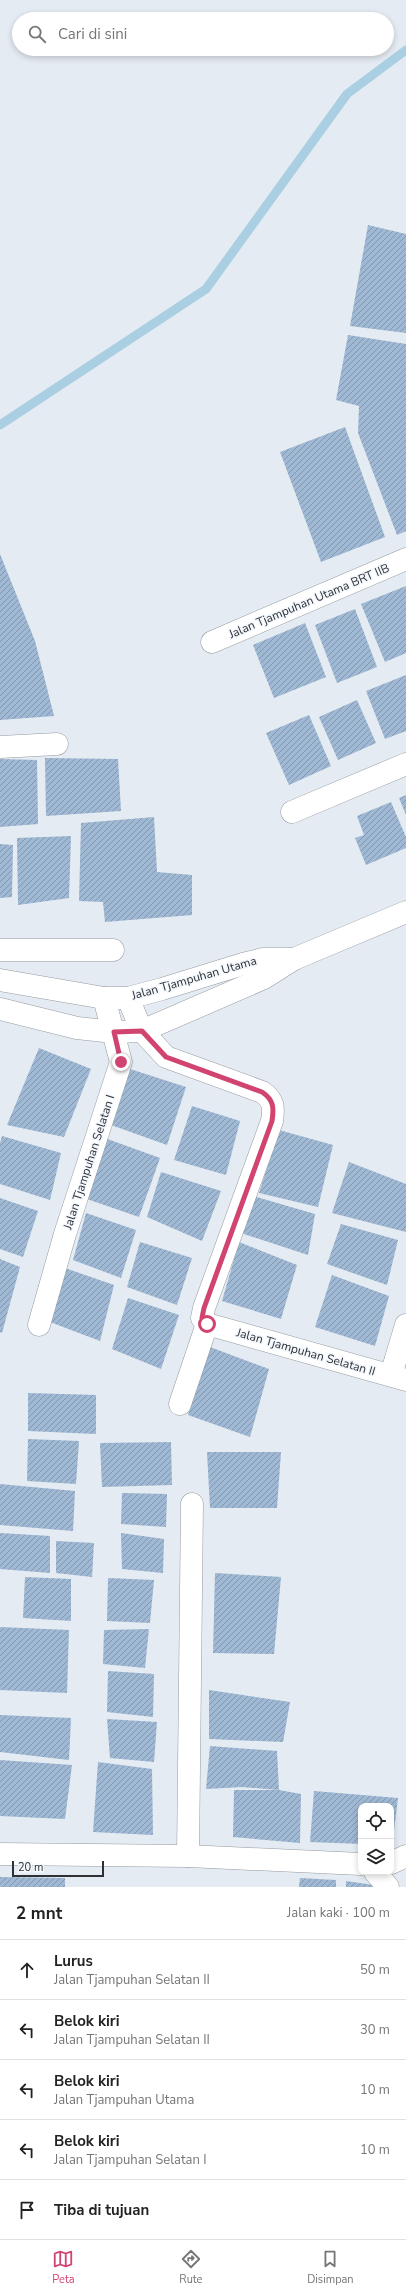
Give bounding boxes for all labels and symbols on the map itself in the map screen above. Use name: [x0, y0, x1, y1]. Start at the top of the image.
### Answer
street label: Jalan Tjampuhan Utama BRT IIB: [225, 560, 392, 643]
street label: Jalan Tjampuhan Utama: [129, 952, 258, 1004]
route end: [112, 1053, 130, 1071]
street label: Jalan Tjampuhan Selatan I: [59, 1093, 118, 1232]
route start: [198, 1315, 216, 1333]
street label: Jalan Tjampuhan Selatan II: [234, 1324, 377, 1380]
scale bar: [12, 1859, 104, 1878]

